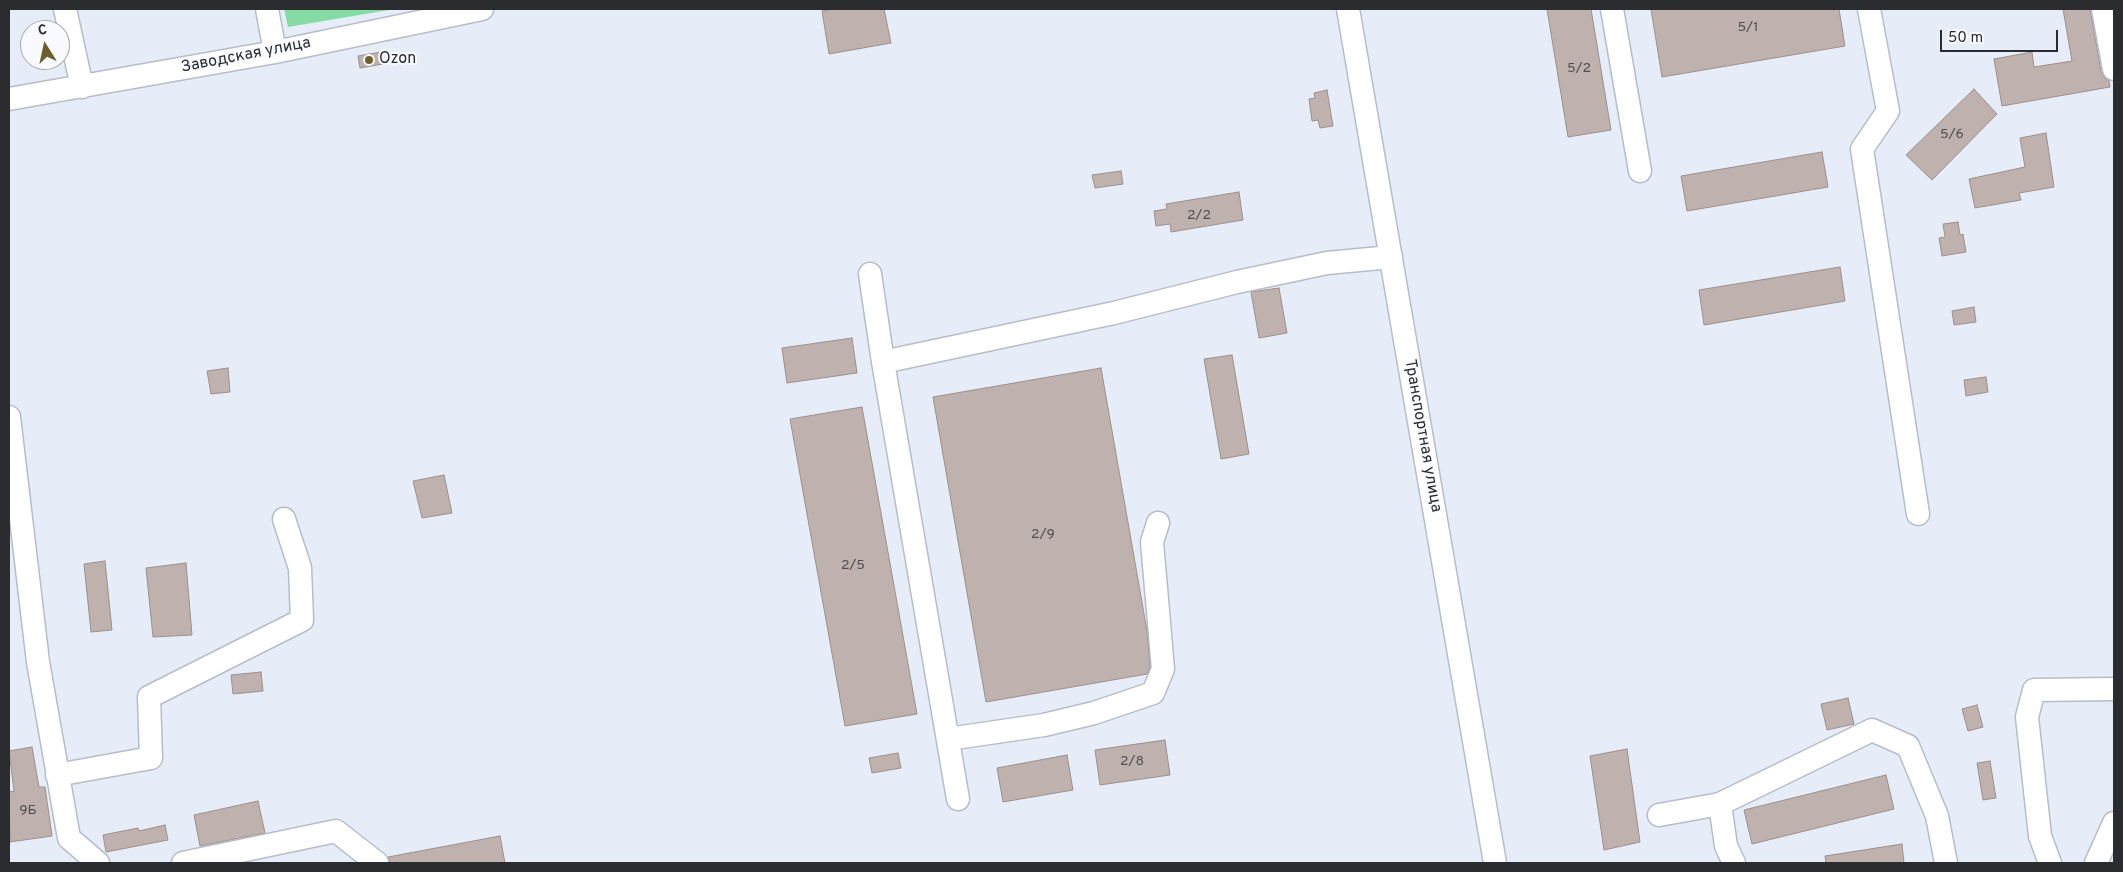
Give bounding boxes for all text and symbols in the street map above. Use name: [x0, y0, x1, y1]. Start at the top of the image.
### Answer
north arrow: [20, 20, 70, 70]
house number: 5/1: [1738, 20, 1758, 36]
scale bar: [1943, 20, 2060, 52]
text: С: [37, 22, 48, 40]
text: 50 m: [1948, 29, 1983, 48]
street label: Заводская улица: [180, 34, 312, 78]
place label: Ozon: [379, 50, 416, 70]
marker: Ozon: [363, 54, 375, 66]
house number: 5/2: [1567, 61, 1591, 77]
house number: 5/6: [1940, 127, 1964, 143]
house number: 2/2: [1187, 208, 1211, 224]
street label: Транспортная улица: [1399, 358, 1445, 514]
house number: 2/9: [1031, 527, 1055, 543]
house number: 2/5: [841, 558, 865, 574]
house number: 2/8: [1120, 754, 1144, 770]
house number: 9Б: [19, 803, 37, 819]

